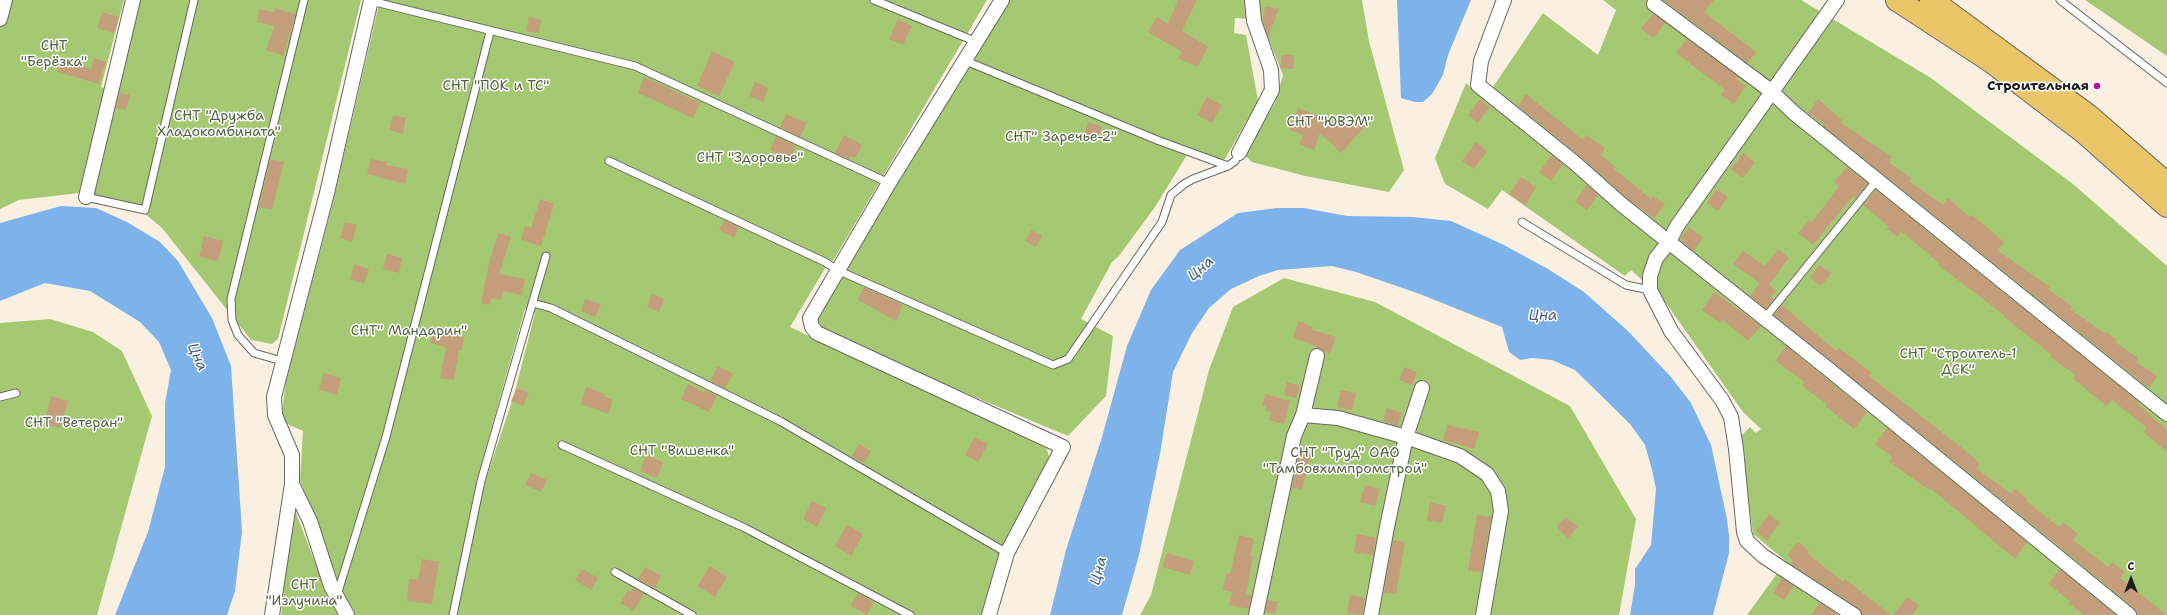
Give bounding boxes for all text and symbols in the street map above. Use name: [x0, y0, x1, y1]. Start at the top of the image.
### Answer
park label: СНТ "Берёзка": [21, 38, 87, 70]
park label: СНТ "ПОК и ТС": [443, 78, 549, 94]
place label: Строительная: [1987, 78, 2089, 94]
marker: Строительная: [2092, 81, 2102, 91]
park label: СНТ "Дружба Хладокомбината": [157, 108, 281, 140]
park label: СНТ "ЮВЭМ": [1286, 114, 1374, 130]
park label: СНТ" Заречье-2": [1005, 129, 1117, 145]
park label: СНТ "Здоровье": [697, 150, 803, 166]
water label: Цна: [1184, 253, 1218, 285]
water label: Цна: [1529, 307, 1557, 325]
park label: СНТ" Мандарин": [351, 323, 467, 339]
water label: Цна: [183, 340, 211, 374]
park label: СНТ "Строитель-1 ДСК": [1900, 346, 2016, 378]
park label: СНТ "Ветеран": [25, 415, 123, 431]
park label: СНТ "Вишенка": [630, 443, 734, 459]
park label: СНТ "Труд" ОАО "Тамбовхимпромстрой": [1263, 445, 1427, 478]
water label: Цна: [1087, 555, 1111, 587]
north arrow: [2111, 559, 2151, 599]
text: С: [2128, 559, 2134, 574]
park label: СНТ "Излучина": [266, 577, 342, 610]

